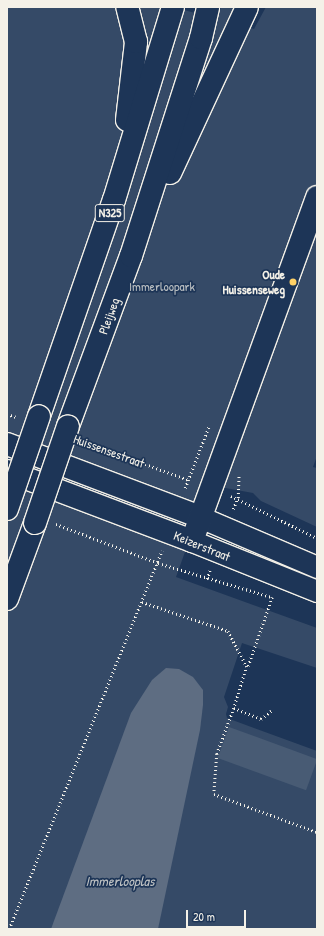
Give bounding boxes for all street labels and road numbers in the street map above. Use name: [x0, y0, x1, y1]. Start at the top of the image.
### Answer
road number: N325: [94, 203, 126, 223]
street label: Pleijweg: [95, 296, 123, 336]
street label: Huissensestraat: [71, 431, 147, 471]
street label: Keizerstraat: [171, 528, 233, 564]

